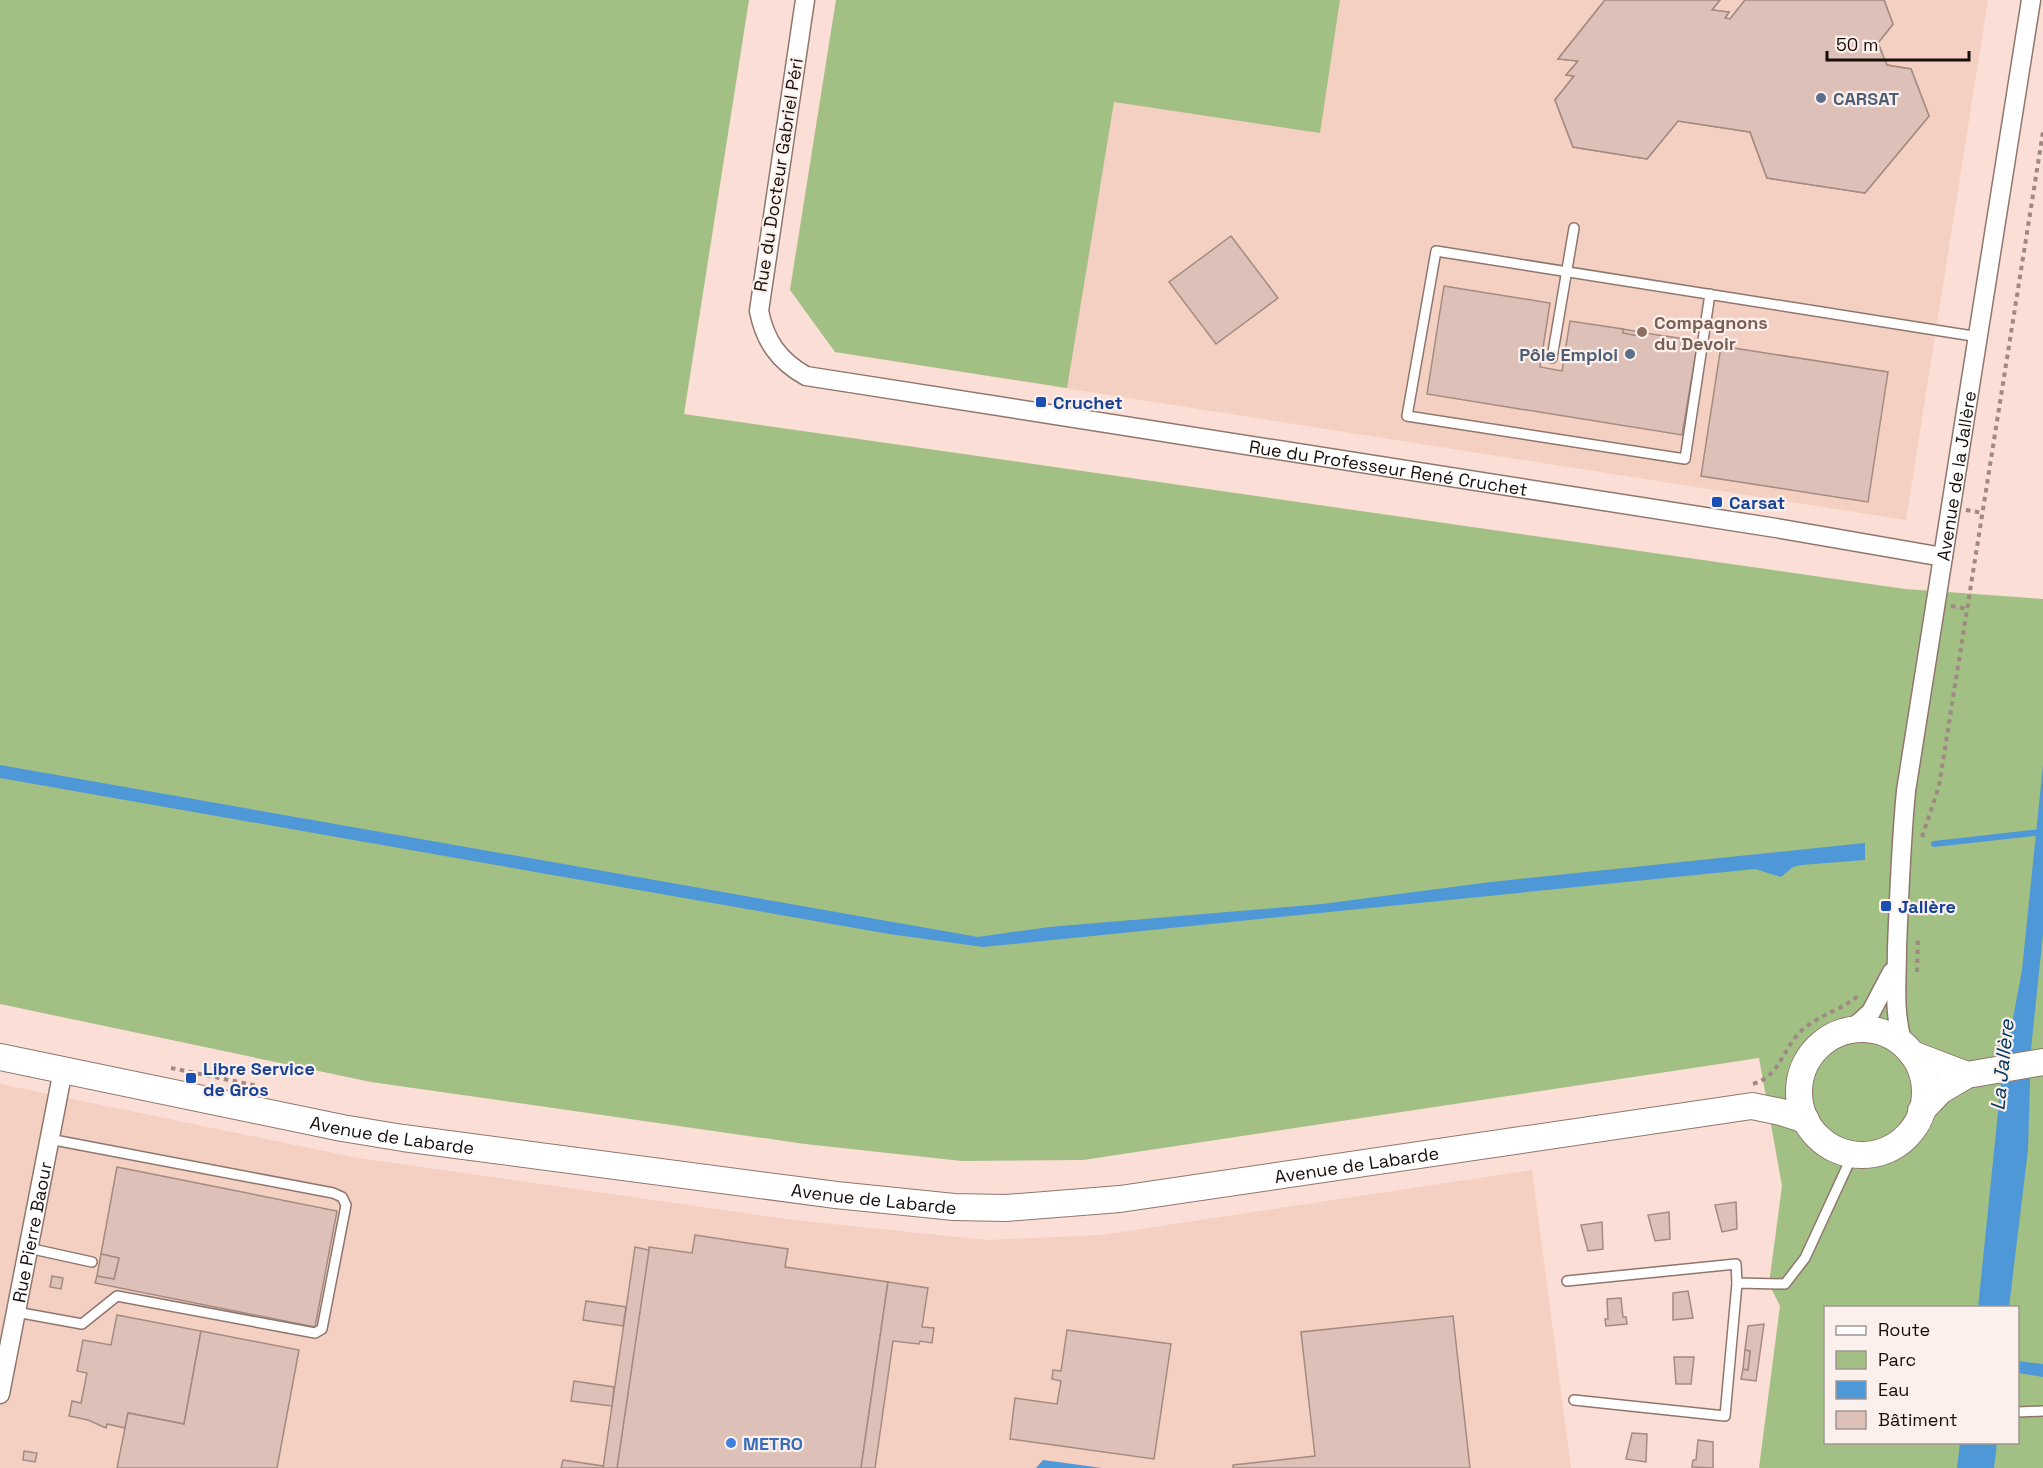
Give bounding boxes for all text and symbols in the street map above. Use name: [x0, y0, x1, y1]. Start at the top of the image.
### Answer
scale bar: [1827, 24, 1970, 62]
text: 50 m: [1836, 33, 1878, 56]
street label: Rue du Docteur Gabriel Péri: [748, 56, 808, 294]
place label: CARSAT: [1833, 87, 1899, 110]
marker: CARSAT: [1814, 91, 1828, 105]
place label: Compagnons du Devoir: [1654, 311, 1768, 355]
marker: Compagnons du Devoir: [1635, 325, 1649, 339]
place label: Pôle Emploi: [1519, 343, 1618, 366]
marker: Pôle Emploi: [1623, 347, 1637, 361]
street label: Avenue de la Jallère: [1931, 389, 1981, 562]
place label: Cruchet: [1053, 391, 1123, 414]
marker: Cruchet: [1034, 395, 1048, 409]
street label: Rue du Professeur René Cruchet: [1248, 434, 1529, 500]
place label: Carsat: [1729, 491, 1785, 514]
marker: Carsat: [1710, 495, 1724, 509]
place label: Jallère: [1898, 895, 1956, 918]
marker: Jallère: [1879, 899, 1893, 913]
water label: La Jallère: [1984, 1017, 2020, 1112]
place label: Libre Service de Gros: [203, 1057, 315, 1101]
marker: Libre Service de Gros: [184, 1071, 198, 1085]
street label: Avenue de Labarde: [308, 1110, 476, 1159]
street label: Avenue de Labarde: [1273, 1141, 1440, 1188]
street label: Rue Pierre Baour: [7, 1159, 56, 1304]
street label: Avenue de Labarde: [790, 1178, 958, 1219]
legend: [1824, 1306, 2019, 1444]
text: Route: [1878, 1318, 1930, 1341]
text: Parc: [1878, 1348, 1916, 1371]
text: Eau: [1878, 1378, 1909, 1401]
text: Bâtiment: [1878, 1408, 1958, 1431]
place label: METRO: [743, 1432, 803, 1455]
marker: METRO: [724, 1436, 738, 1450]

